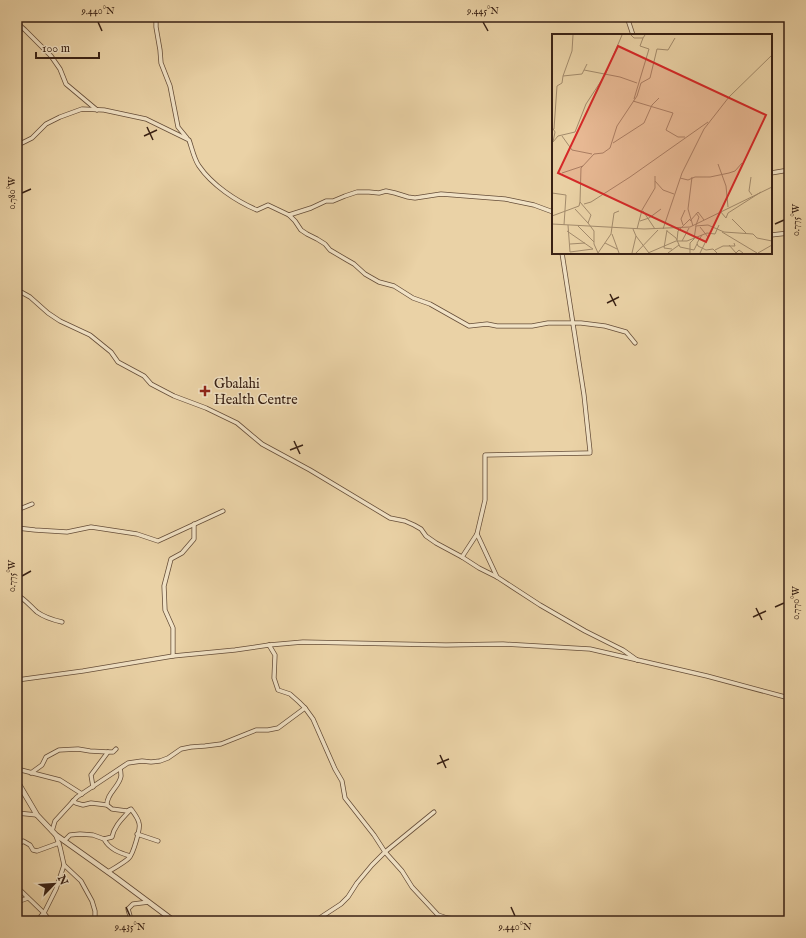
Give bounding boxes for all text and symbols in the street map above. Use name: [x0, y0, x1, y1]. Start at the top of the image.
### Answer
text: 9.440°N: [80, 5, 115, 18]
text: 9.445°N: [466, 5, 499, 18]
scale bar: [36, 34, 99, 60]
inset map: [552, 34, 772, 254]
text: 100 m: [42, 41, 70, 56]
text: 0.780°W: [6, 176, 19, 209]
text: 0.775°W: [790, 203, 803, 236]
place label: Gbalahi Health Centre: [214, 375, 298, 409]
marker: Gbalahi Health Centre: [199, 385, 211, 397]
text: 0.775°W: [6, 559, 19, 592]
text: 0.770°W: [790, 586, 803, 620]
north arrow: [34, 864, 74, 904]
text: N: [53, 872, 71, 888]
text: 9.435°N: [114, 921, 146, 934]
text: 9.440°N: [497, 921, 532, 934]

